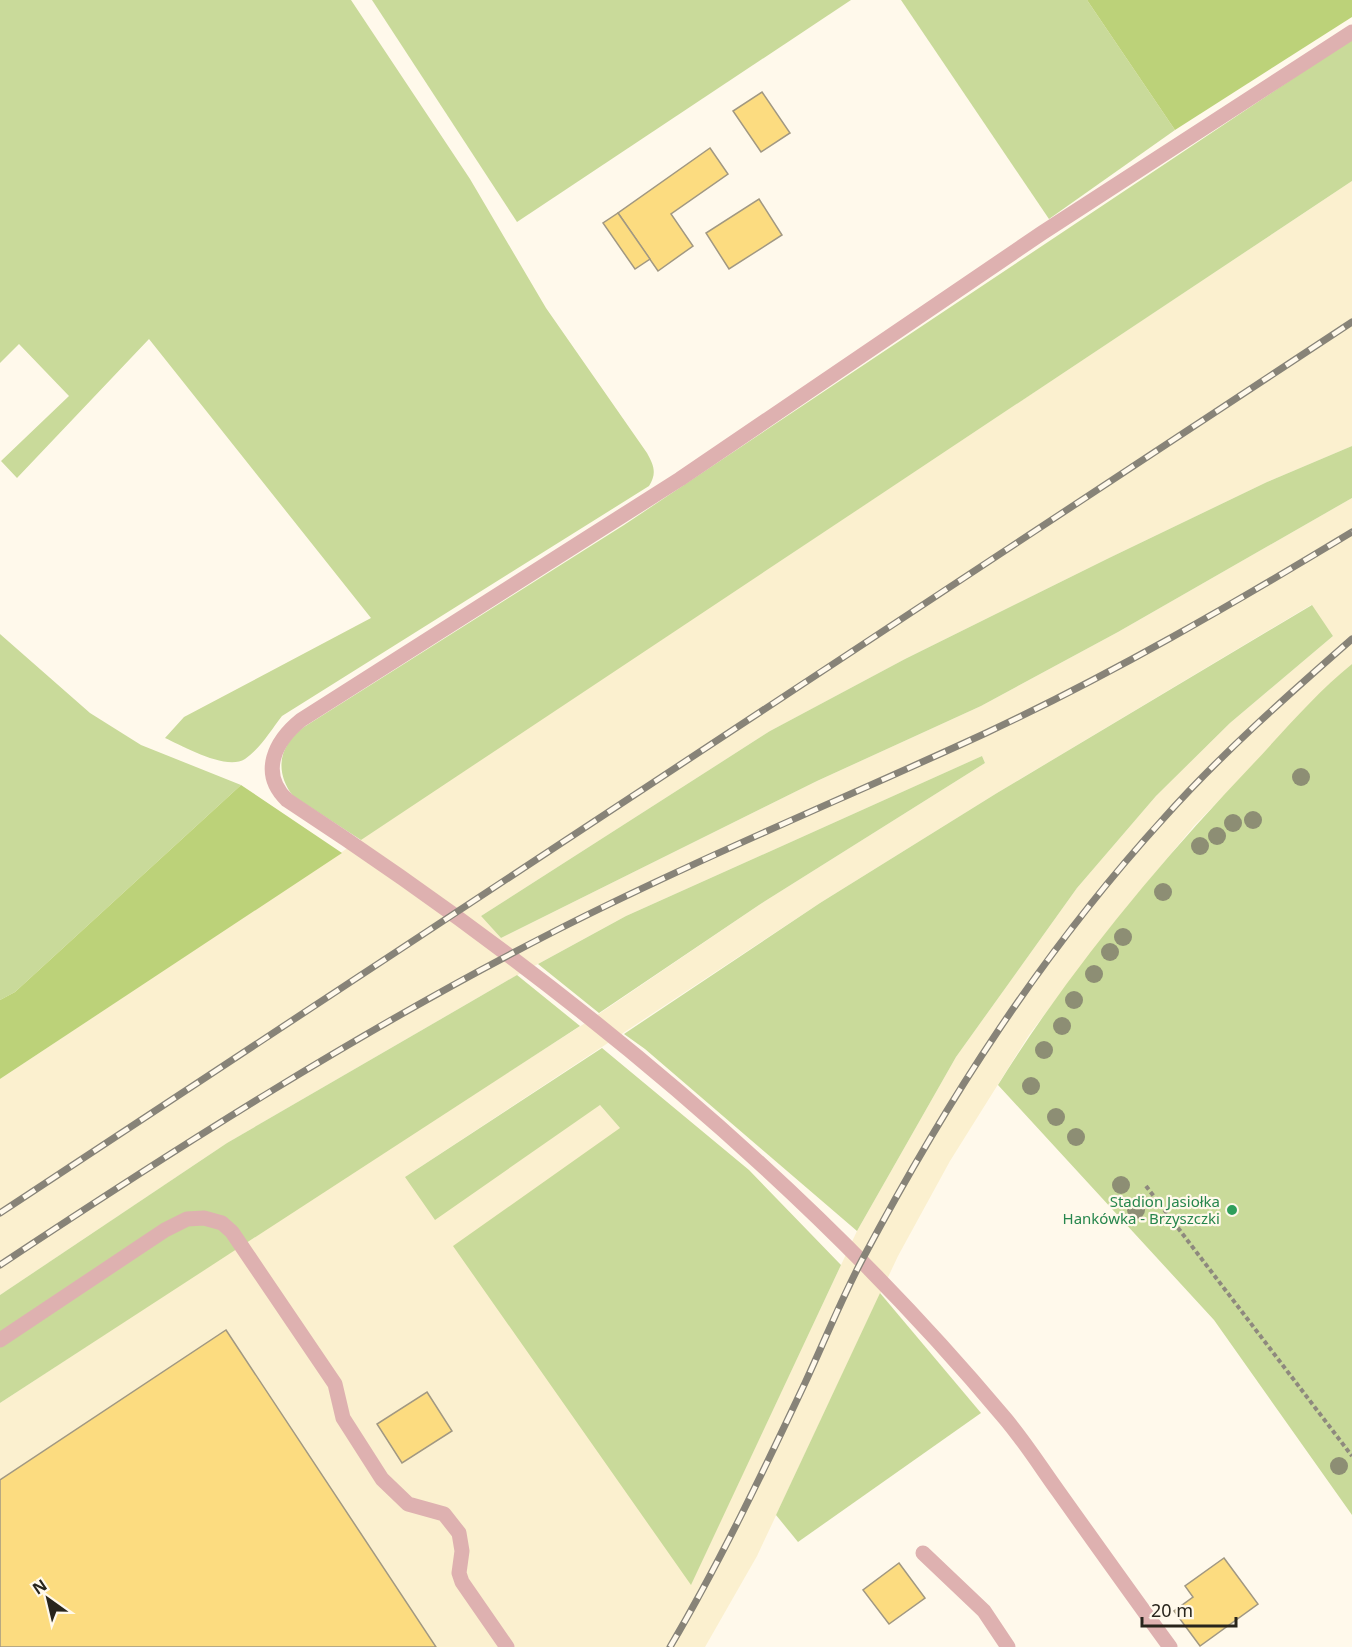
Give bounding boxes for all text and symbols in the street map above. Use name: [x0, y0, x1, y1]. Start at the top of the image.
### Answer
place label: Stadion Jasiołka Hankówka - Brzyszczki: [1063, 1191, 1220, 1228]
marker: Stadion Jasiołka Hankówka - Brzyszczki: [1225, 1203, 1239, 1217]
north arrow: [18, 1569, 78, 1629]
text: N: [28, 1574, 51, 1599]
scale bar: [1142, 1590, 1236, 1628]
text: 20 m: [1151, 1598, 1193, 1622]

